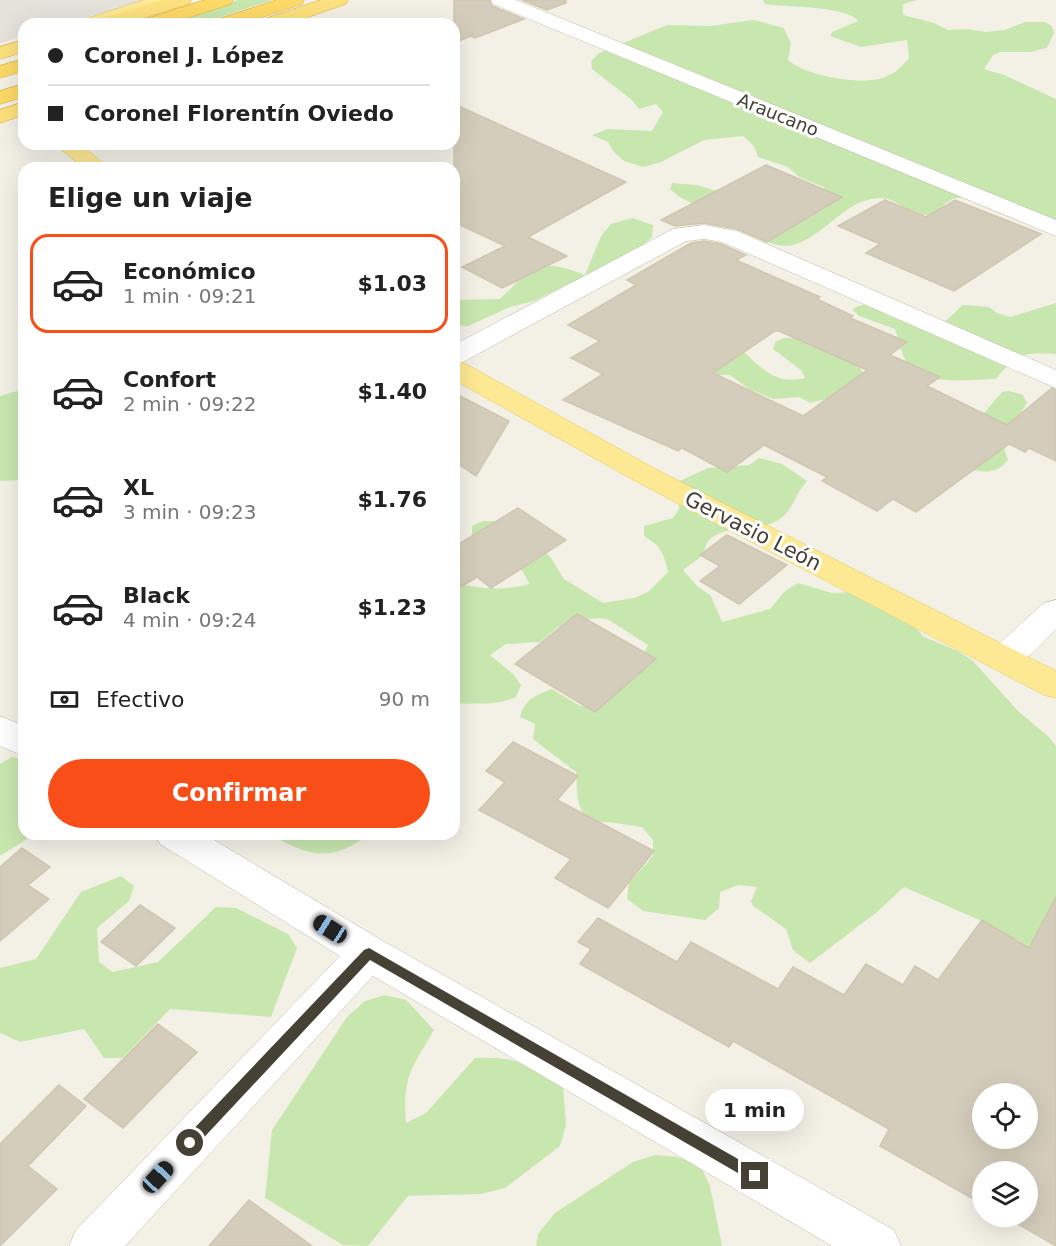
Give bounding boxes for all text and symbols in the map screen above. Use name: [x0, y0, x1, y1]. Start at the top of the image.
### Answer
text: Coronel J. López: [84, 43, 284, 68]
street label: Araucano: [735, 89, 822, 140]
text: Coronel Florentín Oviedo: [84, 101, 394, 126]
text: Elige un viaje: [48, 182, 252, 213]
icon: car: [51, 257, 105, 311]
text: Económico: [123, 259, 256, 284]
text: $1.03: [357, 271, 427, 296]
text: 1 min · 09:21: [123, 284, 257, 308]
icon: car: [51, 365, 105, 419]
text: Confort: [123, 367, 216, 392]
text: $1.40: [357, 379, 427, 404]
text: 2 min · 09:22: [123, 392, 257, 416]
icon: car: [51, 473, 105, 527]
text: XL: [123, 475, 154, 500]
street label: Gervasio León: [681, 486, 825, 576]
text: $1.76: [357, 487, 427, 512]
text: 3 min · 09:23: [123, 500, 257, 524]
icon: car: [51, 581, 105, 635]
text: Black: [123, 583, 190, 608]
text: $1.23: [357, 595, 427, 620]
text: 4 min · 09:24: [123, 608, 257, 632]
icon: cash: [48, 683, 81, 716]
text: Efectivo: [96, 687, 185, 712]
text: 90 m: [379, 687, 430, 711]
button: Confirmar: [48, 759, 430, 828]
car: [310, 912, 350, 946]
map controls: [972, 1083, 1038, 1227]
button: locate: [972, 1083, 1038, 1149]
callout: 1 min: [706, 1089, 804, 1131]
text: 1 min: [723, 1098, 786, 1122]
route start: [176, 1129, 203, 1156]
car: [139, 1158, 177, 1196]
button: layers: [972, 1161, 1038, 1227]
route end: [741, 1162, 768, 1189]

